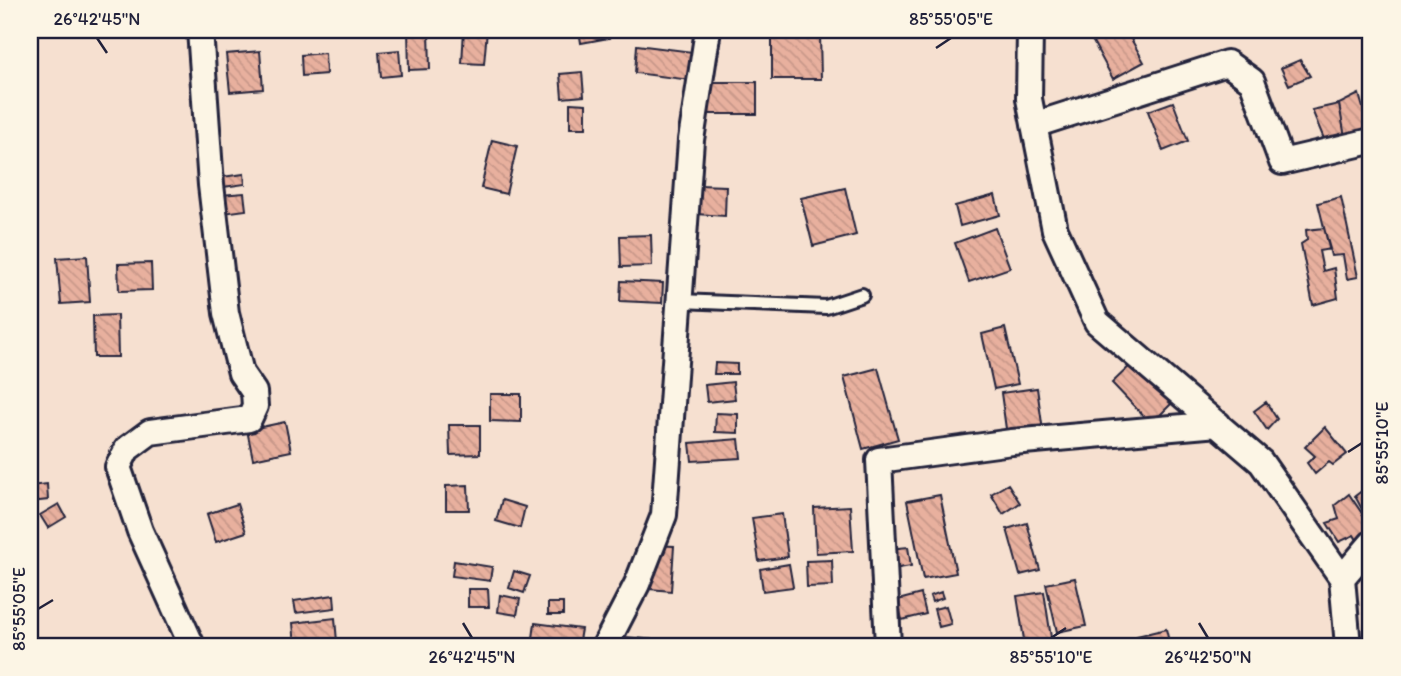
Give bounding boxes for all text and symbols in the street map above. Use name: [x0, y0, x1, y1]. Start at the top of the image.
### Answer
text: 26°42'45"N: [54, 8, 140, 30]
text: 85°55'05"E: [909, 8, 993, 30]
text: 85°55'10"E: [1371, 402, 1393, 484]
text: 85°55'05"E: [8, 567, 30, 651]
text: 26°42'45"N: [429, 646, 515, 668]
text: 85°55'10"E: [1010, 646, 1092, 668]
text: 26°42'50"N: [1164, 646, 1252, 668]

